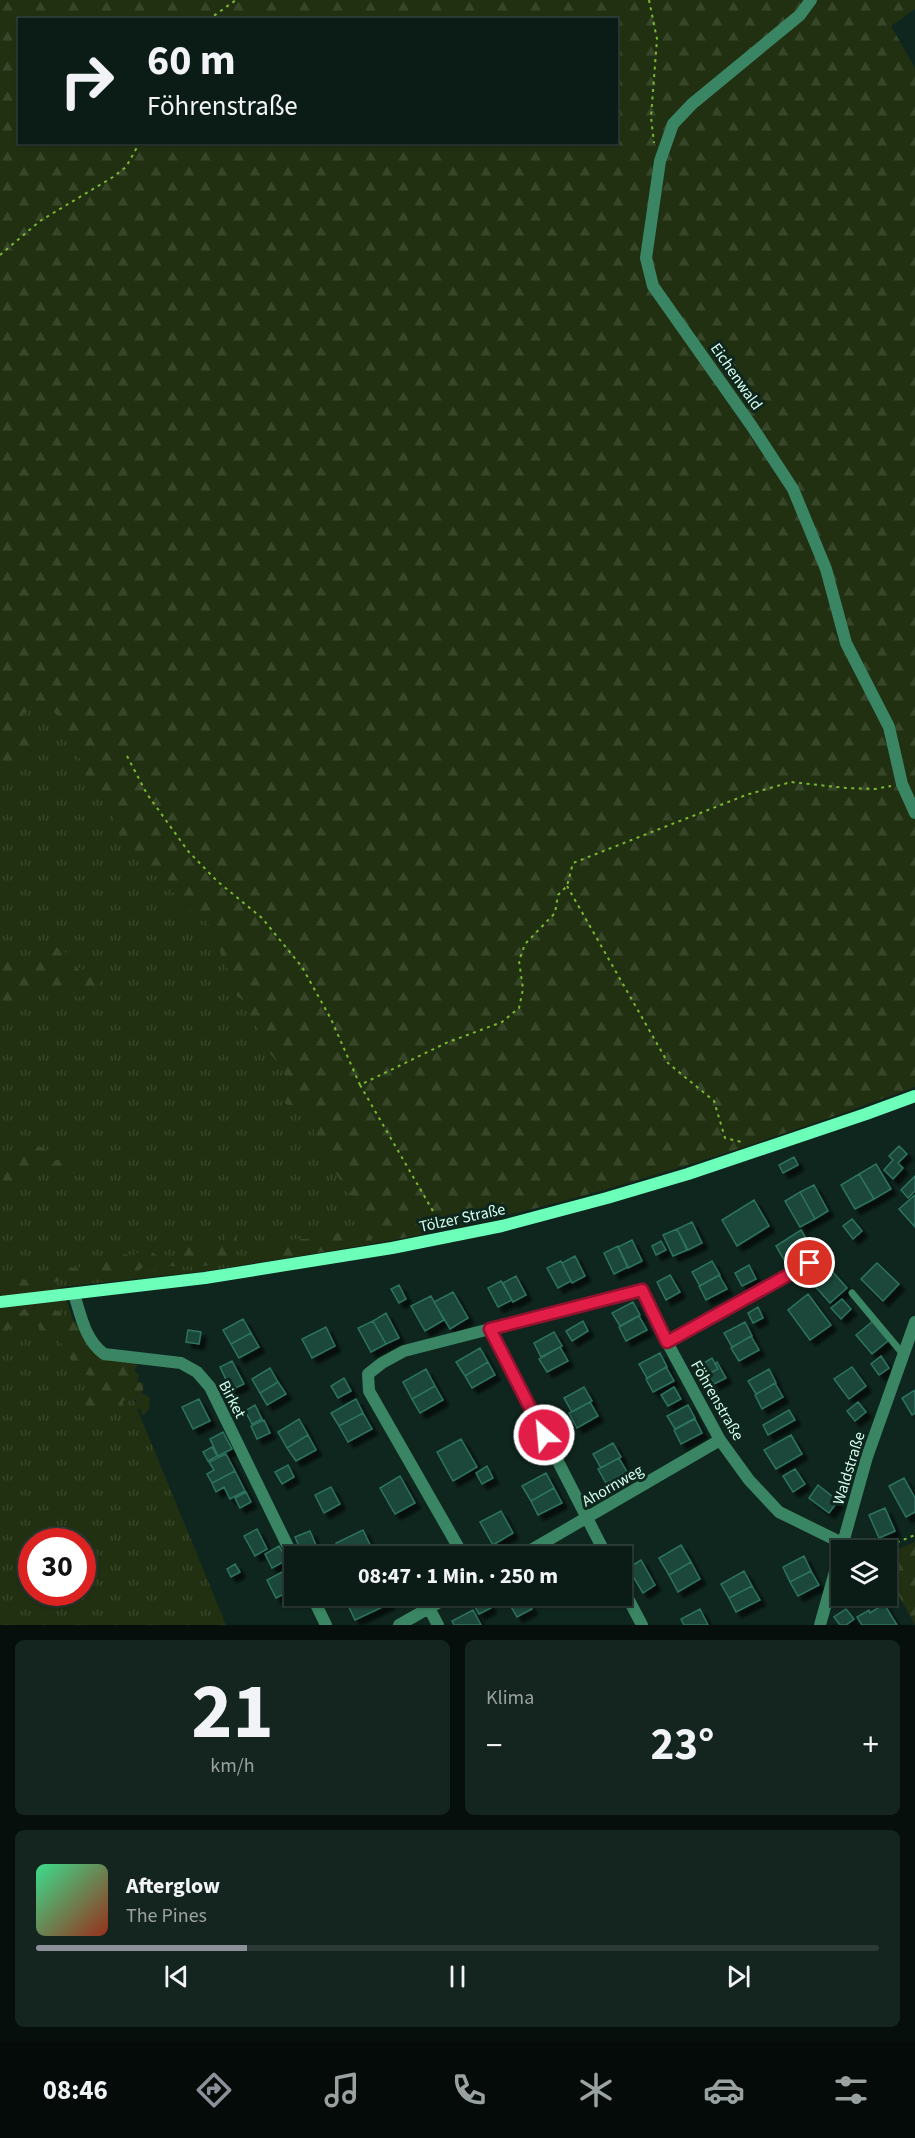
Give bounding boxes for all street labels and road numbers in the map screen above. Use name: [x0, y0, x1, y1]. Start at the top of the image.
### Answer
street label: Eichenwald: [705, 339, 767, 415]
street label: Tölzer Straße: [417, 1198, 507, 1238]
street label: Föhrenstraße: [685, 1356, 749, 1445]
street label: Birket: [213, 1377, 251, 1423]
street label: Waldstraße: [827, 1429, 871, 1508]
street label: Ahornweg: [578, 1459, 647, 1512]

